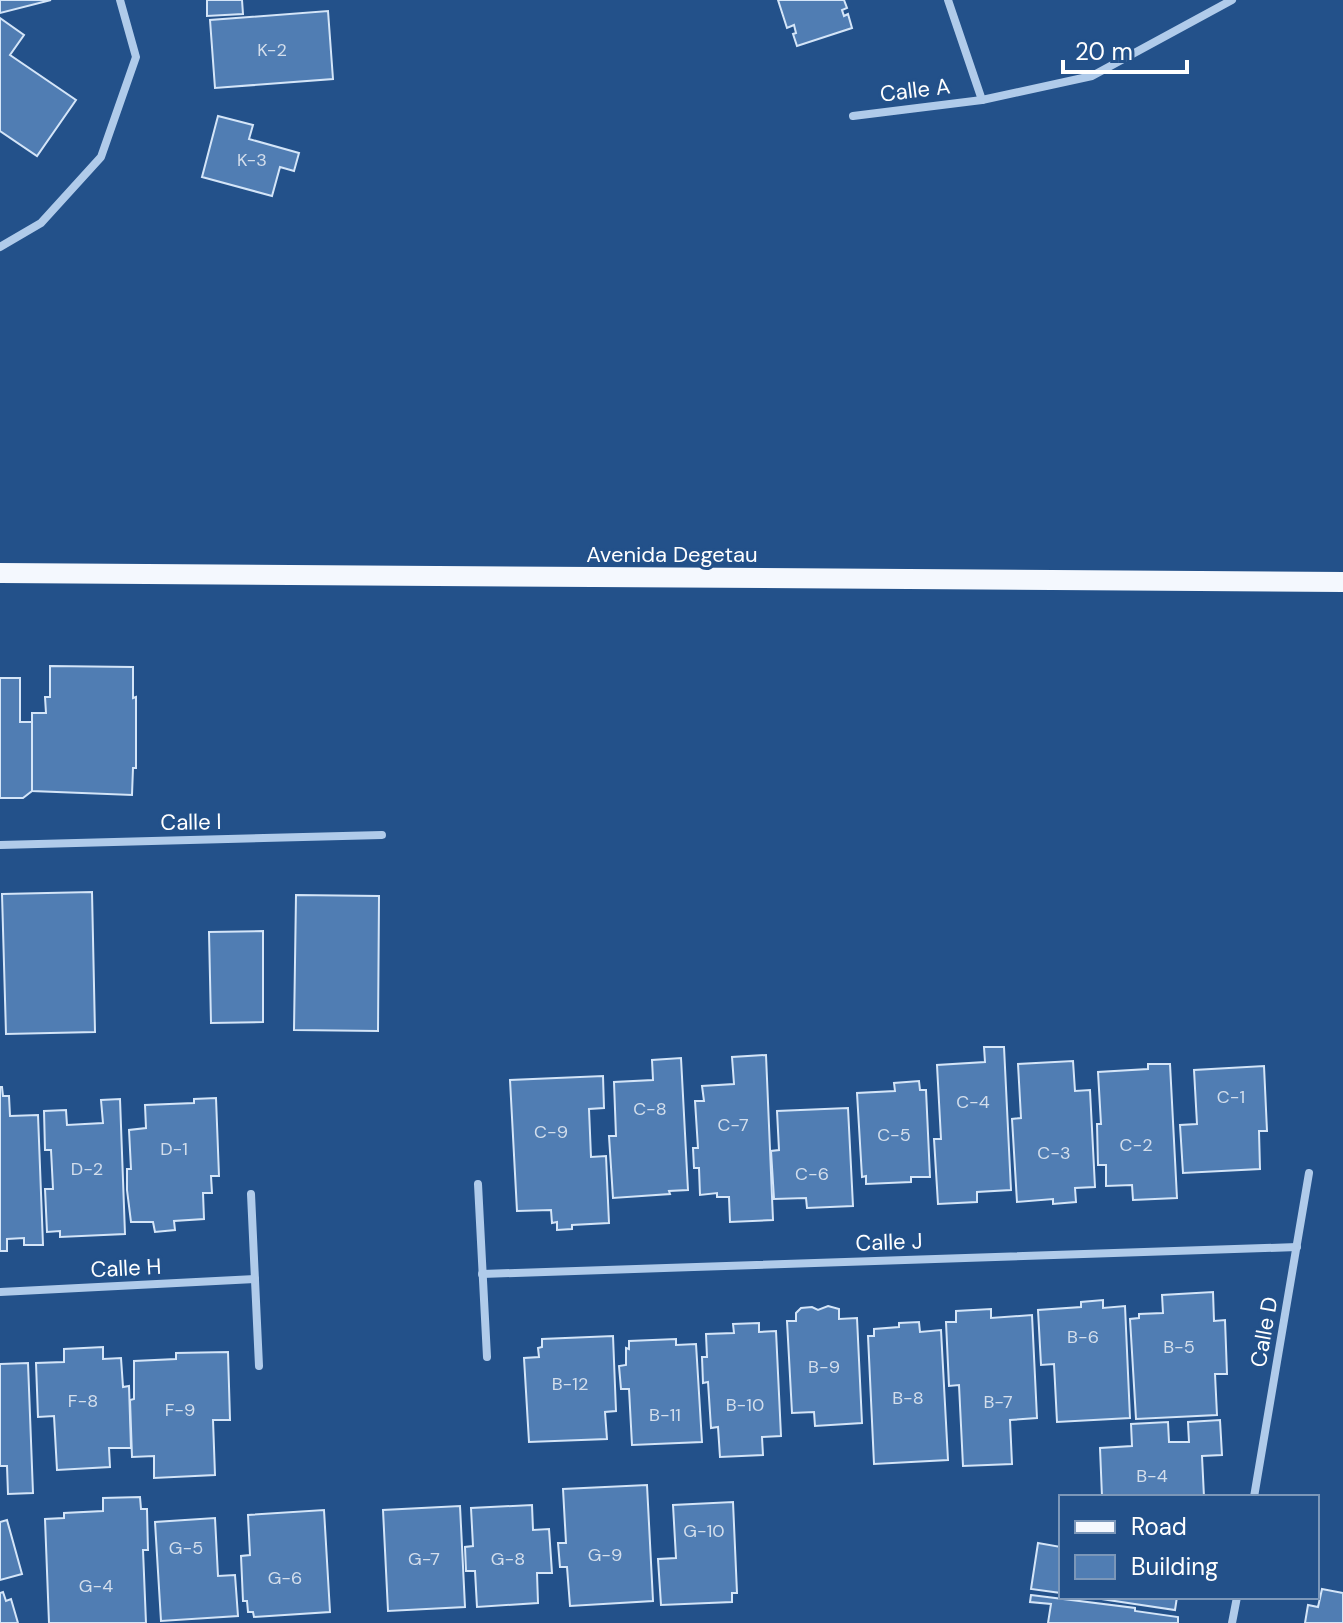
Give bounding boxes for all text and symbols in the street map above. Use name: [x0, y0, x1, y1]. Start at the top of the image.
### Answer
scale bar: [1063, 24, 1187, 74]
text: 20 m: [1075, 36, 1133, 67]
house number: K-2: [257, 38, 287, 62]
street label: Calle A: [878, 71, 952, 109]
house number: K-3: [237, 148, 267, 172]
street label: Avenida Degetau: [586, 540, 758, 569]
street label: Calle I: [160, 807, 222, 837]
house number: C-1: [1217, 1085, 1245, 1109]
house number: C-4: [956, 1090, 990, 1114]
house number: C-8: [633, 1097, 667, 1121]
house number: C-7: [717, 1113, 749, 1137]
house number: C-9: [534, 1120, 568, 1144]
house number: C-5: [877, 1123, 911, 1147]
house number: C-2: [1119, 1133, 1153, 1157]
house number: D-1: [160, 1137, 188, 1161]
house number: C-3: [1037, 1141, 1071, 1165]
house number: D-2: [71, 1157, 103, 1181]
house number: C-6: [795, 1162, 829, 1186]
street label: Calle J: [855, 1226, 923, 1258]
street label: Calle H: [90, 1252, 162, 1284]
street label: Calle D: [1244, 1294, 1284, 1370]
house number: B-6: [1067, 1325, 1099, 1349]
house number: B-5: [1163, 1335, 1195, 1359]
house number: B-9: [808, 1355, 840, 1379]
house number: B-12: [552, 1372, 588, 1396]
house number: B-8: [892, 1386, 924, 1410]
house number: F-8: [68, 1389, 98, 1413]
house number: B-7: [983, 1390, 1013, 1414]
house number: B-10: [726, 1393, 764, 1417]
house number: F-9: [165, 1398, 195, 1422]
house number: B-11: [649, 1403, 681, 1427]
house number: B-4: [1136, 1464, 1168, 1488]
legend: [1059, 1495, 1319, 1599]
text: Road: [1131, 1511, 1187, 1542]
house number: G-10: [683, 1519, 725, 1543]
house number: G-5: [169, 1536, 203, 1560]
house number: G-9: [588, 1543, 622, 1567]
house number: G-7: [408, 1547, 440, 1571]
house number: G-8: [491, 1547, 525, 1571]
text: Building: [1131, 1551, 1218, 1582]
house number: G-6: [268, 1566, 302, 1590]
house number: G-4: [79, 1574, 113, 1598]

